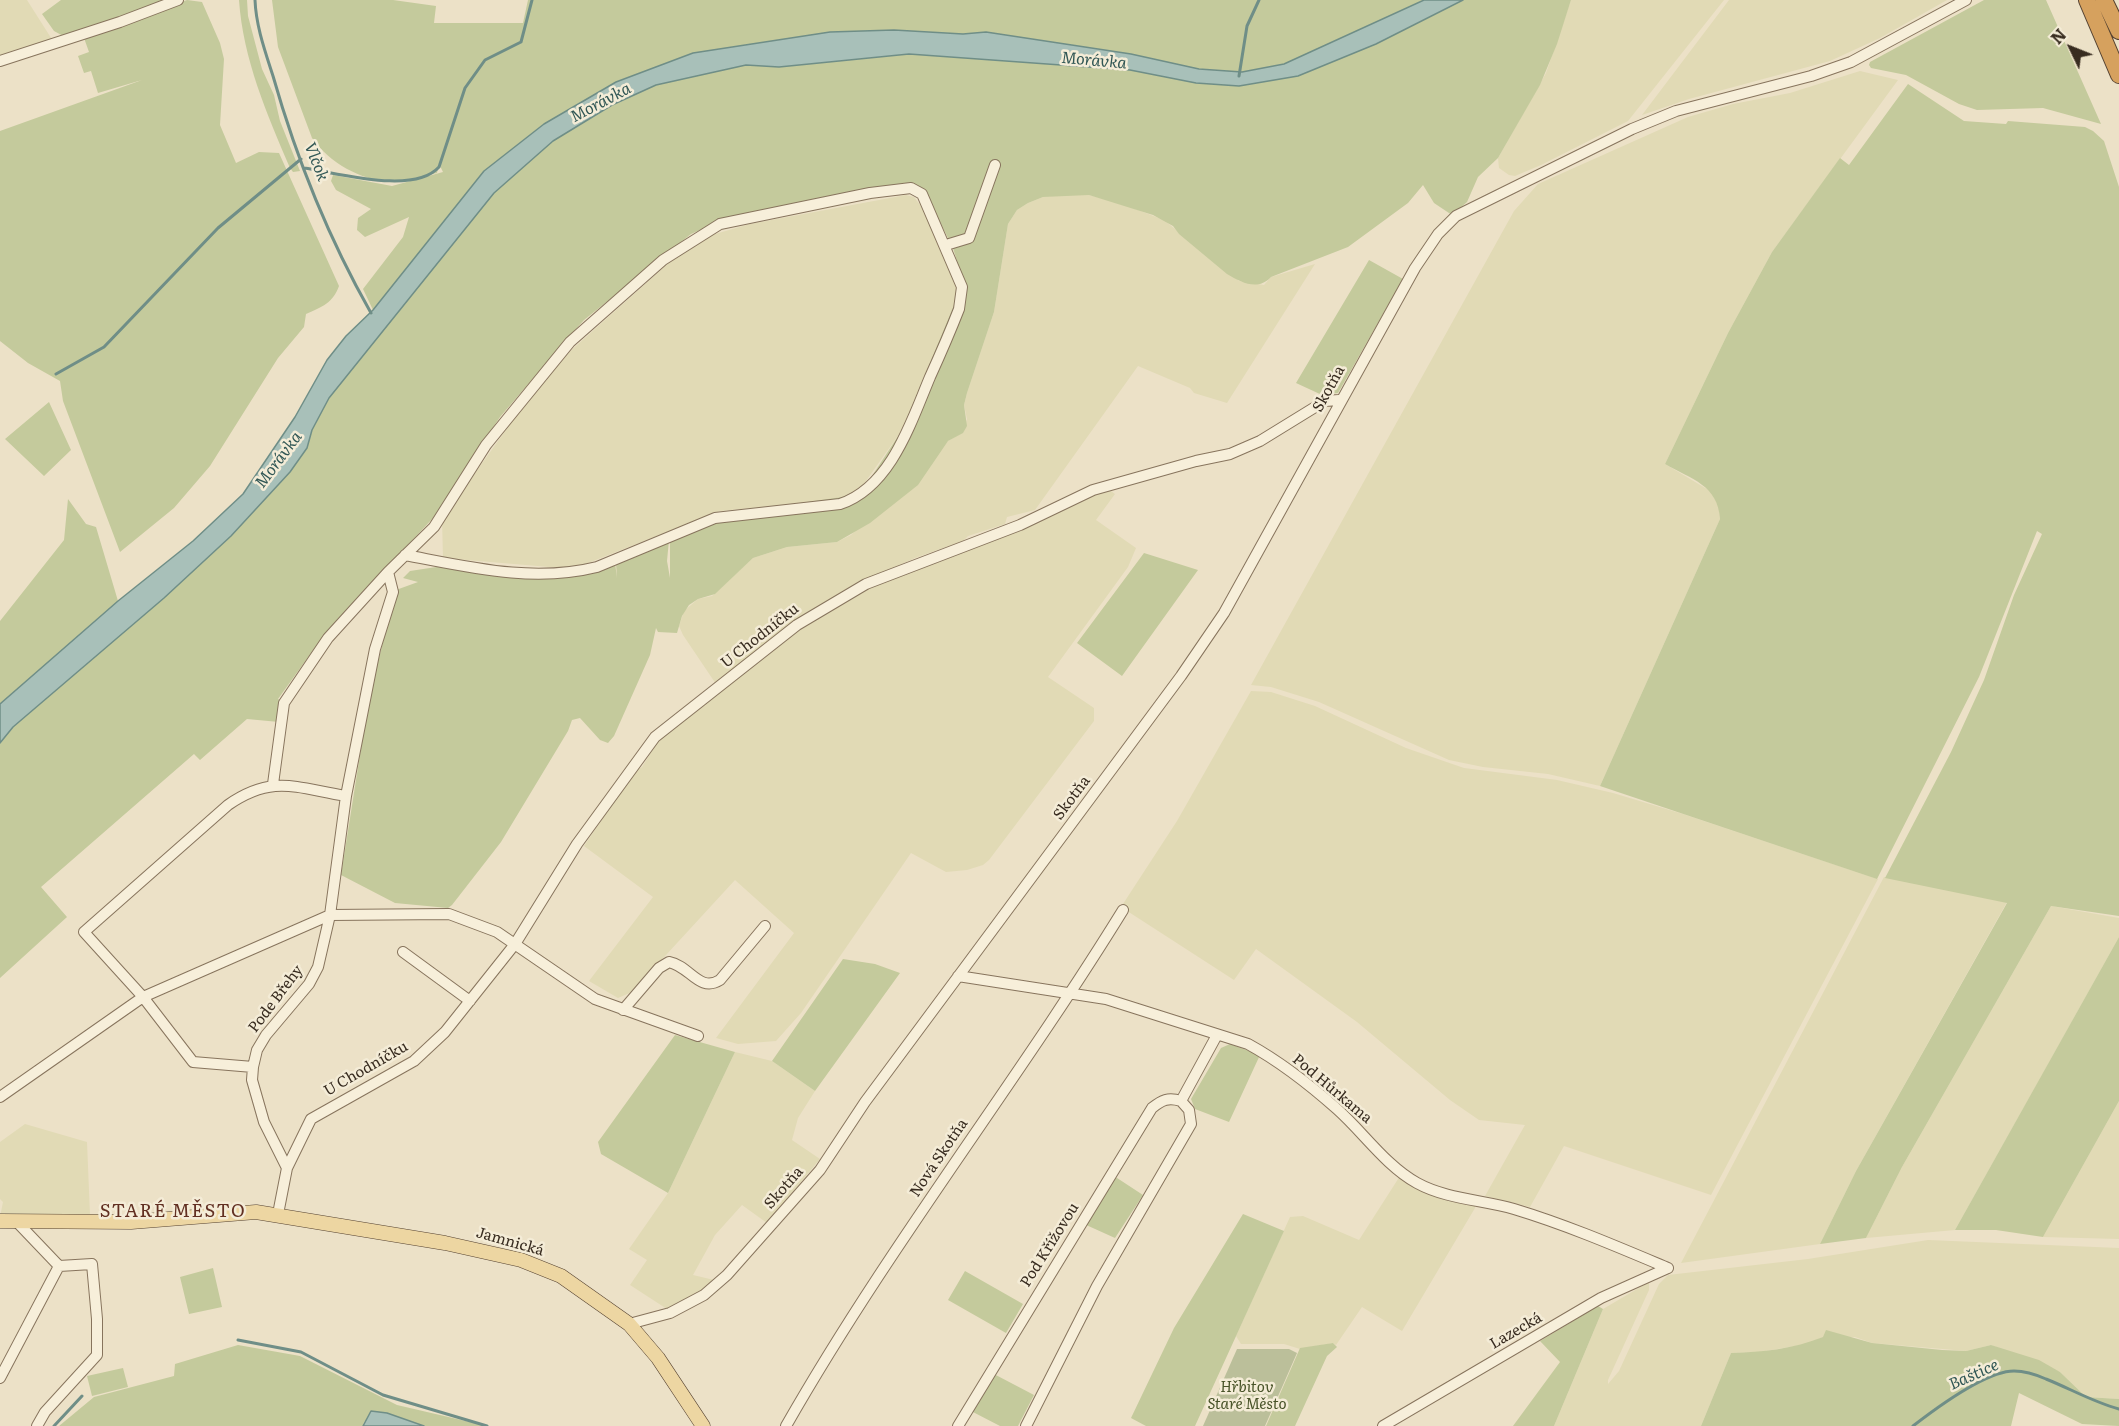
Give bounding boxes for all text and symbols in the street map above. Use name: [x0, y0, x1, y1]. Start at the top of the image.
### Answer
north arrow: [2041, 18, 2101, 78]
text: N: [2044, 23, 2071, 49]
water label: Morávka: [1061, 49, 1127, 73]
water label: Morávka: [568, 79, 634, 127]
water label: Vlčok: [300, 140, 332, 184]
street label: Skotňa: [1309, 363, 1349, 415]
water label: Morávka: [252, 428, 306, 492]
street label: U Chodníčku: [717, 600, 803, 672]
street label: Skotňa: [1050, 773, 1094, 823]
street label: Pode Břehy: [245, 962, 307, 1036]
street label: U Chodníčku: [321, 1038, 411, 1100]
street label: Pod Hůrkama: [1289, 1051, 1375, 1127]
street label: Nová Skotňa: [906, 1116, 972, 1200]
street label: Skotňa: [761, 1163, 807, 1213]
street label: Pod Křížovou: [1017, 1200, 1083, 1290]
district label: STARÉ MĚSTO: [100, 1201, 246, 1223]
street label: Jamnická: [474, 1224, 546, 1260]
street label: Lazecká: [1487, 1309, 1545, 1353]
water label: Baštice: [1946, 1356, 2002, 1394]
park label: Hřbitov Staré Město: [1207, 1379, 1287, 1414]

